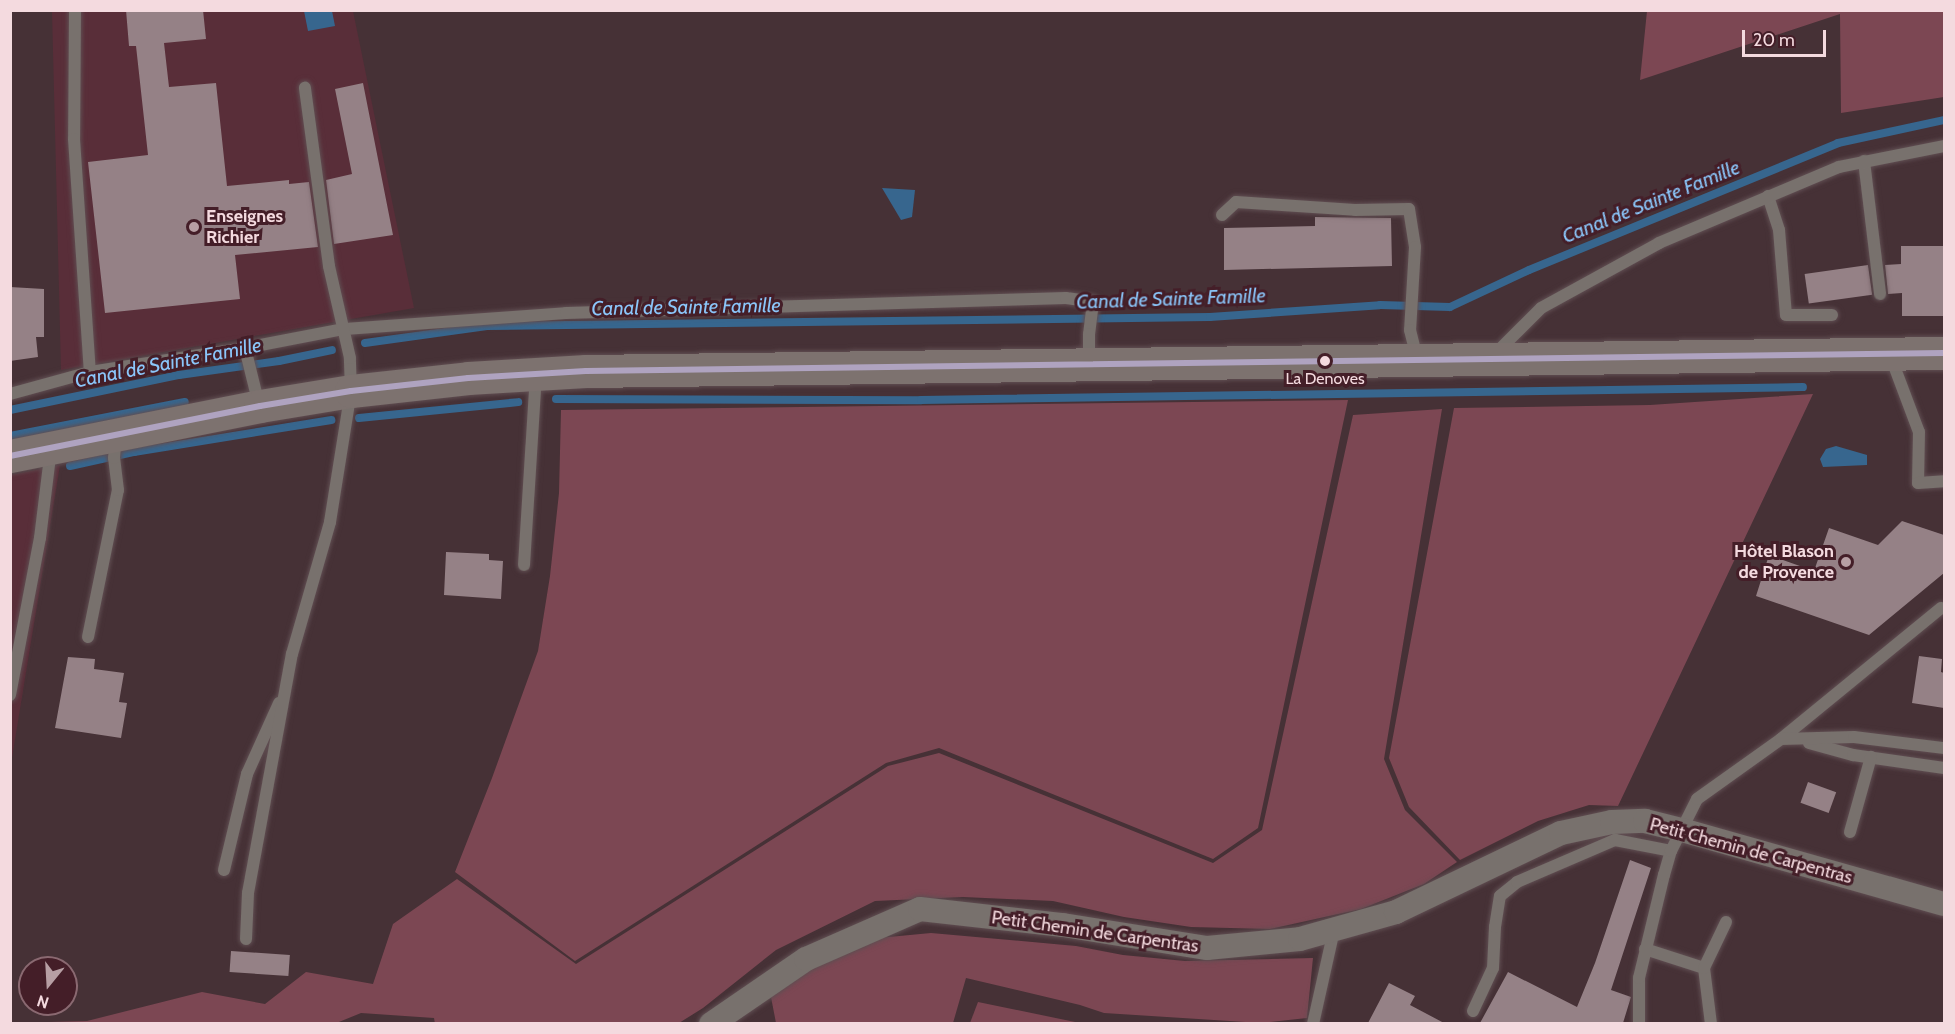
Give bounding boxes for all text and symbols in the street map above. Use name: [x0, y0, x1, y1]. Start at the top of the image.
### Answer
scale bar: [1745, 18, 1829, 56]
text: 20 m: [1753, 29, 1795, 51]
water label: Canal de Sainte Famille: [1559, 155, 1743, 249]
place label: Enseignes Richier: [206, 206, 283, 248]
marker: Enseignes Richier: [187, 220, 201, 234]
water label: Canal de Sainte Famille: [1076, 284, 1266, 314]
water label: Canal de Sainte Famille: [591, 293, 781, 321]
water label: Canal de Sainte Famille: [73, 333, 263, 393]
marker: La Denoves: [1319, 355, 1331, 367]
place label: La Denoves: [1285, 369, 1365, 389]
place label: Hôtel Blason de Provence: [1734, 541, 1834, 584]
marker: Hôtel Blason de Provence: [1839, 555, 1853, 569]
street label: Petit Chemin de Carpentras: [1647, 814, 1855, 888]
street label: Petit Chemin de Carpentras: [990, 907, 1200, 957]
north arrow: [18, 956, 78, 1016]
text: N: [35, 991, 51, 1012]

